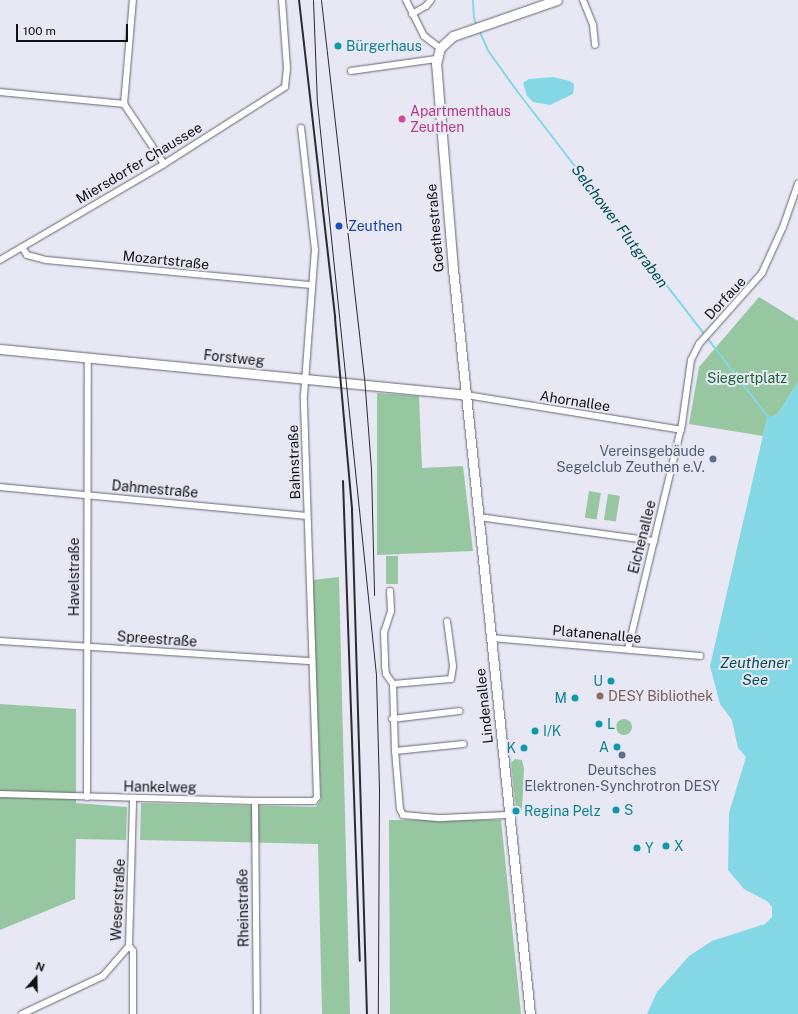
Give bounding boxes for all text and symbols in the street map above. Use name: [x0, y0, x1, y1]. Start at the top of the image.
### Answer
scale bar: [18, 16, 130, 42]
text: 100 m: [23, 24, 56, 38]
place label: Bürgerhaus: [346, 38, 422, 54]
marker: Bürgerhaus: [333, 41, 343, 51]
place label: Apartmenthaus Zeuthen: [410, 103, 511, 136]
marker: Apartmenthaus Zeuthen: [397, 114, 407, 124]
street label: Miersdorfer Chaussee: [73, 119, 205, 207]
water label: Selchower Flutgraben: [568, 161, 672, 291]
street label: Goethestraße: [423, 183, 447, 273]
place label: Zeuthen: [348, 218, 402, 234]
marker: Zeuthen: [333, 220, 345, 232]
street label: Mozartstraße: [122, 247, 210, 273]
street label: Dorfaue: [701, 273, 749, 323]
street label: Forstweg: [203, 346, 265, 370]
park label: Siegertplatz: [707, 370, 787, 386]
street label: Ahornallee: [539, 387, 611, 415]
street label: Bahnstraße: [284, 424, 304, 500]
place label: Vereinsgebäude Segelclub Zeuthen e.V.: [556, 443, 705, 476]
marker: Vereinsgebäude Segelclub Zeuthen e.V.: [708, 454, 718, 464]
street label: Dahmestraße: [111, 477, 199, 501]
street label: Eichenallee: [625, 499, 659, 575]
street label: Havelstraße: [66, 538, 82, 616]
street label: Platanenallee: [552, 622, 642, 646]
street label: Spreestraße: [116, 628, 198, 650]
water label: Zeuthener See: [720, 653, 790, 688]
street label: Lindenallee: [472, 668, 496, 744]
place label: U: [593, 673, 603, 689]
marker: U: [606, 676, 616, 686]
place label: DESY Bibliothek: [608, 688, 713, 704]
place label: M: [555, 690, 567, 706]
marker: DESY Bibliothek: [595, 691, 605, 701]
marker: M: [570, 693, 580, 703]
place label: L: [607, 716, 615, 732]
marker: L: [594, 719, 604, 729]
place label: I/K: [543, 723, 561, 739]
marker: I/K: [530, 726, 540, 736]
place label: A: [599, 739, 609, 755]
place label: K: [506, 740, 516, 756]
marker: A: [612, 742, 622, 752]
marker: K: [519, 743, 529, 753]
marker: Deutsches Elektronen-Synchrotron DESY: [617, 750, 627, 760]
place label: Deutsches Elektronen-Synchrotron DESY: [524, 762, 720, 794]
street label: Hankelweg: [123, 778, 197, 796]
place label: S: [624, 802, 633, 818]
place label: Regina Pelz: [524, 803, 600, 819]
marker: S: [611, 805, 621, 815]
marker: Regina Pelz: [511, 806, 521, 816]
place label: X: [674, 838, 684, 854]
place label: Y: [645, 840, 653, 856]
marker: X: [661, 841, 671, 851]
marker: Y: [632, 843, 642, 853]
street label: Weserstraße: [107, 858, 129, 942]
street label: Rheinstraße: [234, 869, 252, 947]
north arrow: [16, 958, 56, 998]
text: N: [34, 960, 46, 974]

